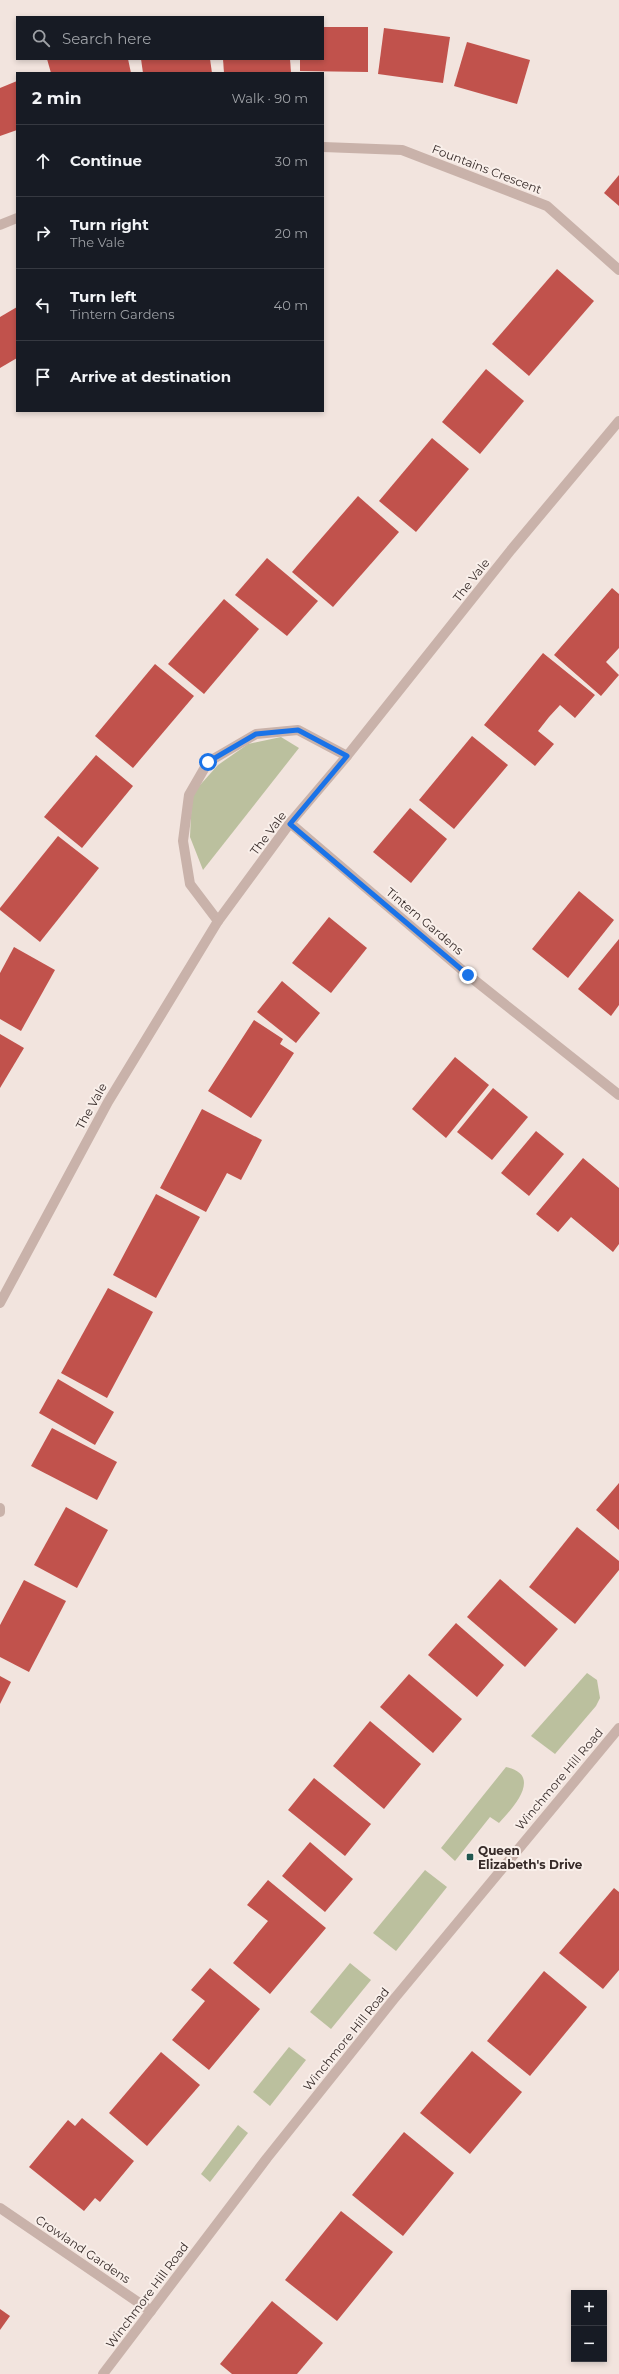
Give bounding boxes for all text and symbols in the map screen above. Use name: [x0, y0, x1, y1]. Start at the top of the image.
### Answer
search box: [16, 16, 324, 60]
icon: search: [30, 27, 52, 49]
text: Search here: [62, 29, 151, 48]
text: 2 min: [32, 88, 82, 108]
text: Walk · 90 m: [232, 90, 308, 106]
street label: Fountains Crescent: [430, 141, 544, 197]
icon: ahead: [32, 150, 54, 172]
text: Continue: [70, 151, 142, 170]
text: 30 m: [275, 153, 308, 169]
text: Turn right: [70, 215, 149, 234]
icon: right: [32, 222, 54, 244]
text: 20 m: [275, 225, 308, 241]
text: The Vale: [70, 234, 125, 250]
text: Turn left: [70, 287, 137, 306]
icon: left: [32, 294, 54, 316]
text: 40 m: [274, 297, 308, 313]
text: Tintern Gardens: [70, 306, 175, 322]
icon: arrive: [32, 366, 54, 388]
text: Arrive at destination: [70, 367, 231, 386]
street label: The Vale: [449, 555, 493, 605]
route start: [199, 753, 217, 771]
street label: The Vale: [247, 808, 289, 858]
street label: Tintern Gardens: [383, 884, 467, 958]
route end: [459, 966, 477, 984]
street label: The Vale: [72, 1080, 110, 1132]
street label: Winchmore Hill Road: [512, 1725, 606, 1833]
place label: Queen Elizabeth's Drive: [478, 1843, 583, 1872]
marker: Queen Elizabeth's Drive: [465, 1852, 475, 1862]
street label: Winchmore Hill Road: [300, 1984, 392, 2094]
street label: Crowland Gardens: [33, 2212, 133, 2286]
street label: Winchmore Hill Road: [102, 2239, 192, 2351]
map controls: [571, 2290, 607, 2362]
button: +: [571, 2290, 607, 2326]
button: −: [571, 2326, 607, 2362]

